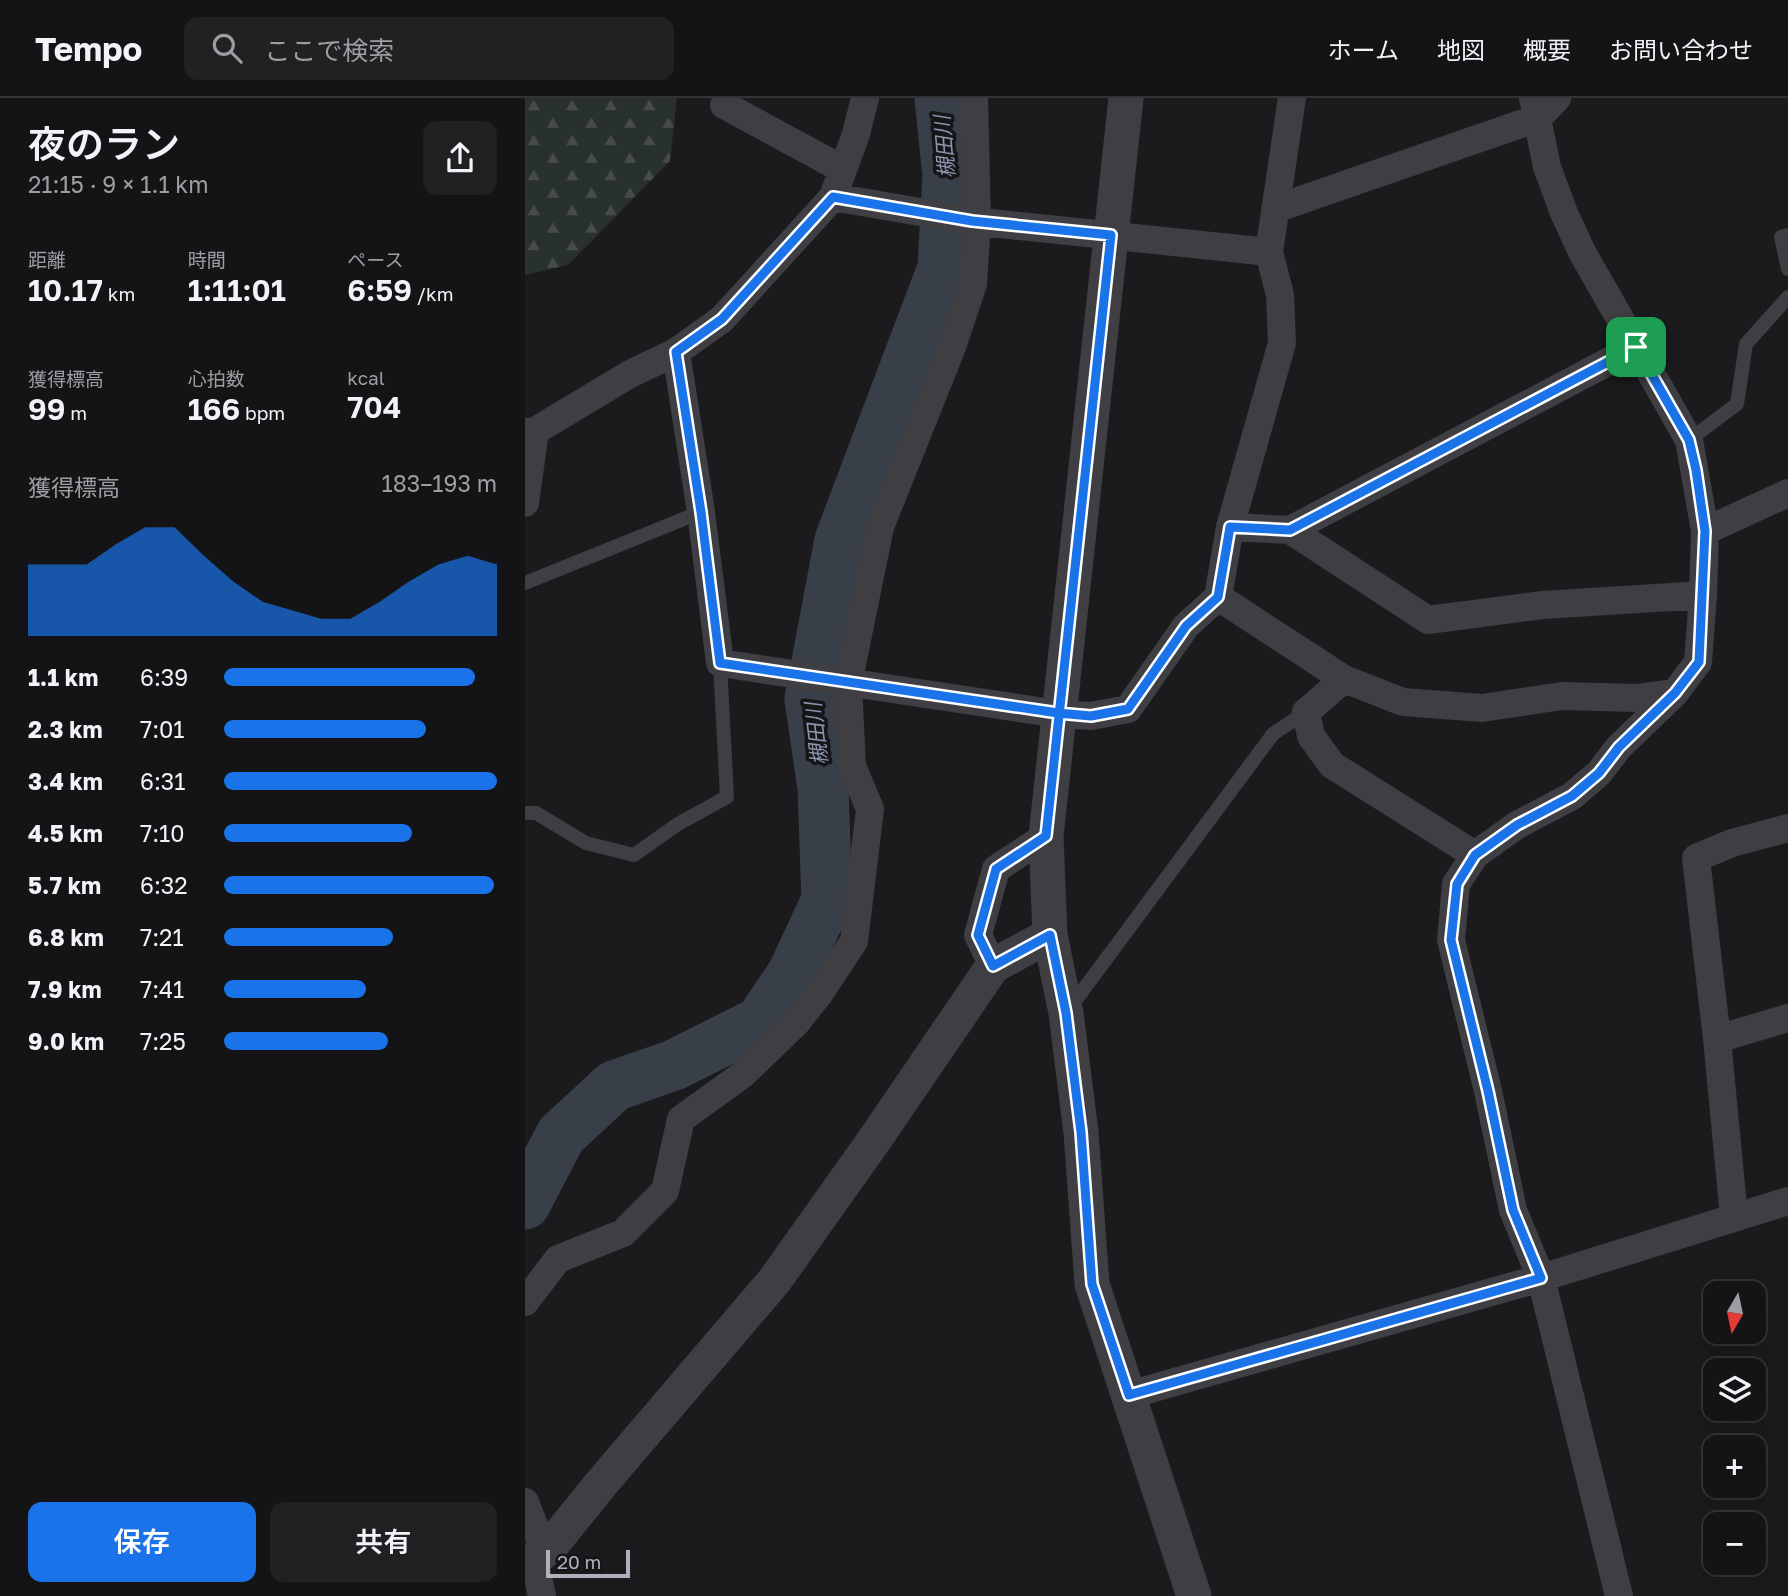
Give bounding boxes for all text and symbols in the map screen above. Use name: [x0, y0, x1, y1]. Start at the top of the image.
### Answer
search box: [184, 17, 674, 80]
text: Tempo: [35, 29, 142, 68]
icon: search: [208, 29, 246, 67]
text: ここで検索: [264, 35, 394, 66]
text: ホーム: [1328, 35, 1399, 64]
text: 地図: [1437, 35, 1485, 64]
text: 概要: [1523, 35, 1571, 64]
text: お問い合わせ: [1609, 35, 1753, 64]
water label: 槻田川: [928, 112, 960, 180]
text: 夜のラン: [28, 121, 180, 166]
button: share: [423, 121, 497, 195]
text: 21:15 · 9 × 1.1 km: [28, 170, 209, 198]
text: 距離: [28, 248, 66, 271]
text: 時間: [188, 248, 226, 271]
text: ペース: [347, 248, 403, 271]
text: 10.17: [28, 272, 103, 308]
text: 1:11:01: [188, 272, 286, 308]
text: 6:59: [347, 272, 412, 308]
text: km: [103, 282, 135, 305]
text: /km: [412, 282, 453, 305]
pin: [1606, 317, 1666, 377]
icon: arrive: [1617, 328, 1655, 366]
text: kcal: [347, 366, 385, 389]
text: 獲得標高: [28, 367, 104, 390]
text: 心拍数: [188, 367, 245, 390]
text: 704: [347, 389, 402, 425]
text: 99: [28, 391, 65, 427]
text: 166: [188, 391, 240, 427]
text: m: [65, 401, 87, 424]
text: bpm: [240, 401, 285, 424]
text: 183–193 m: [382, 469, 497, 497]
text: 獲得標高: [28, 473, 120, 501]
text: 1.1 km: [28, 663, 98, 691]
text: 6:39: [140, 663, 188, 691]
water label: 槻田川: [799, 699, 833, 767]
text: 2.3 km: [28, 715, 103, 743]
text: 7:01: [140, 715, 185, 743]
text: 3.4 km: [28, 767, 103, 795]
text: 6:31: [140, 767, 185, 795]
text: 4.5 km: [28, 819, 103, 847]
text: 7:10: [140, 819, 185, 847]
text: 5.7 km: [28, 871, 101, 899]
text: 6:32: [140, 871, 188, 899]
text: 6.8 km: [28, 923, 104, 951]
text: 7:21: [140, 923, 184, 951]
text: 7.9 km: [28, 975, 102, 1003]
text: 7:41: [140, 975, 184, 1003]
text: 9.0 km: [28, 1027, 104, 1055]
text: 7:25: [140, 1027, 186, 1055]
north arrow: [1703, 1281, 1766, 1344]
map controls: [1703, 1281, 1766, 1575]
button: layers: [1703, 1358, 1766, 1421]
button: +: [1703, 1435, 1766, 1498]
button: 保存: [28, 1502, 256, 1582]
button: 共有: [270, 1502, 497, 1582]
button: −: [1703, 1512, 1766, 1575]
scale bar: [546, 1547, 630, 1579]
text: 20 m: [557, 1550, 601, 1573]

